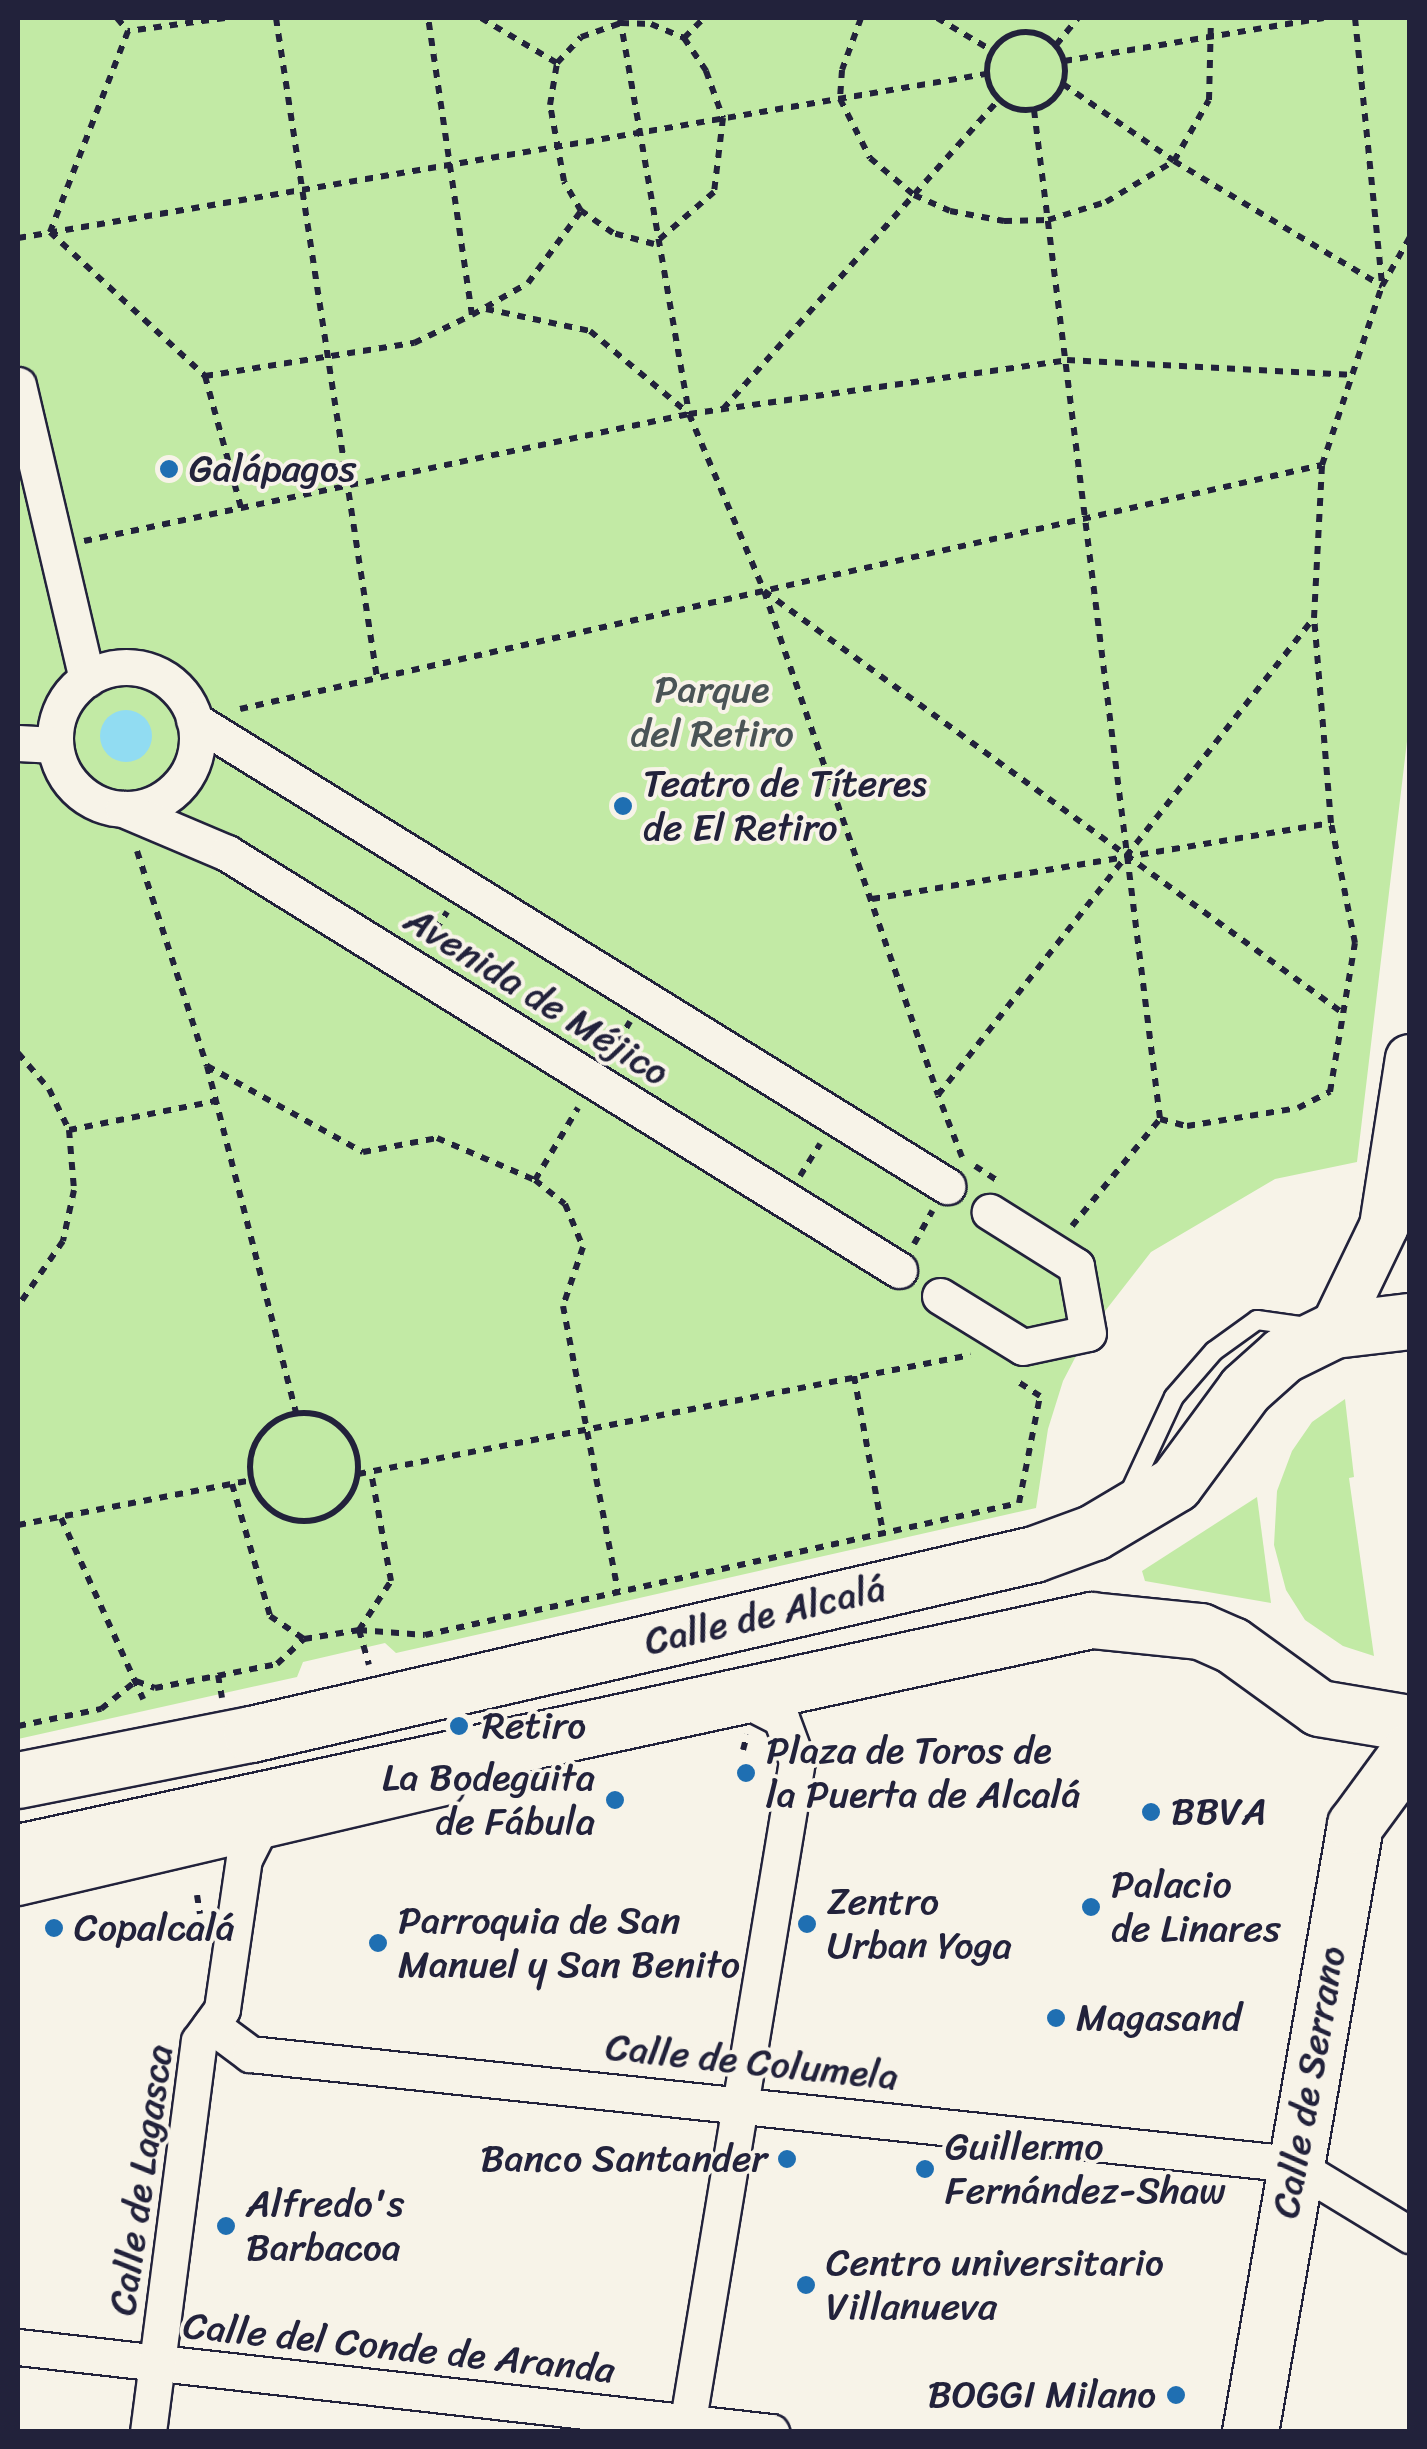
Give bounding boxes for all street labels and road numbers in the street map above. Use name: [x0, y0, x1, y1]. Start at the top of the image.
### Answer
street label: Avenida de Méjico: [396, 896, 678, 1096]
street label: Calle de Alcalá: [640, 1565, 890, 1665]
street label: Calle de Serrano: [1263, 1942, 1355, 2222]
street label: Calle de Columela: [603, 2024, 901, 2100]
street label: Calle de Lagasca: [99, 2041, 183, 2319]
street label: Calle del Conde de Aranda: [180, 2303, 618, 2393]

